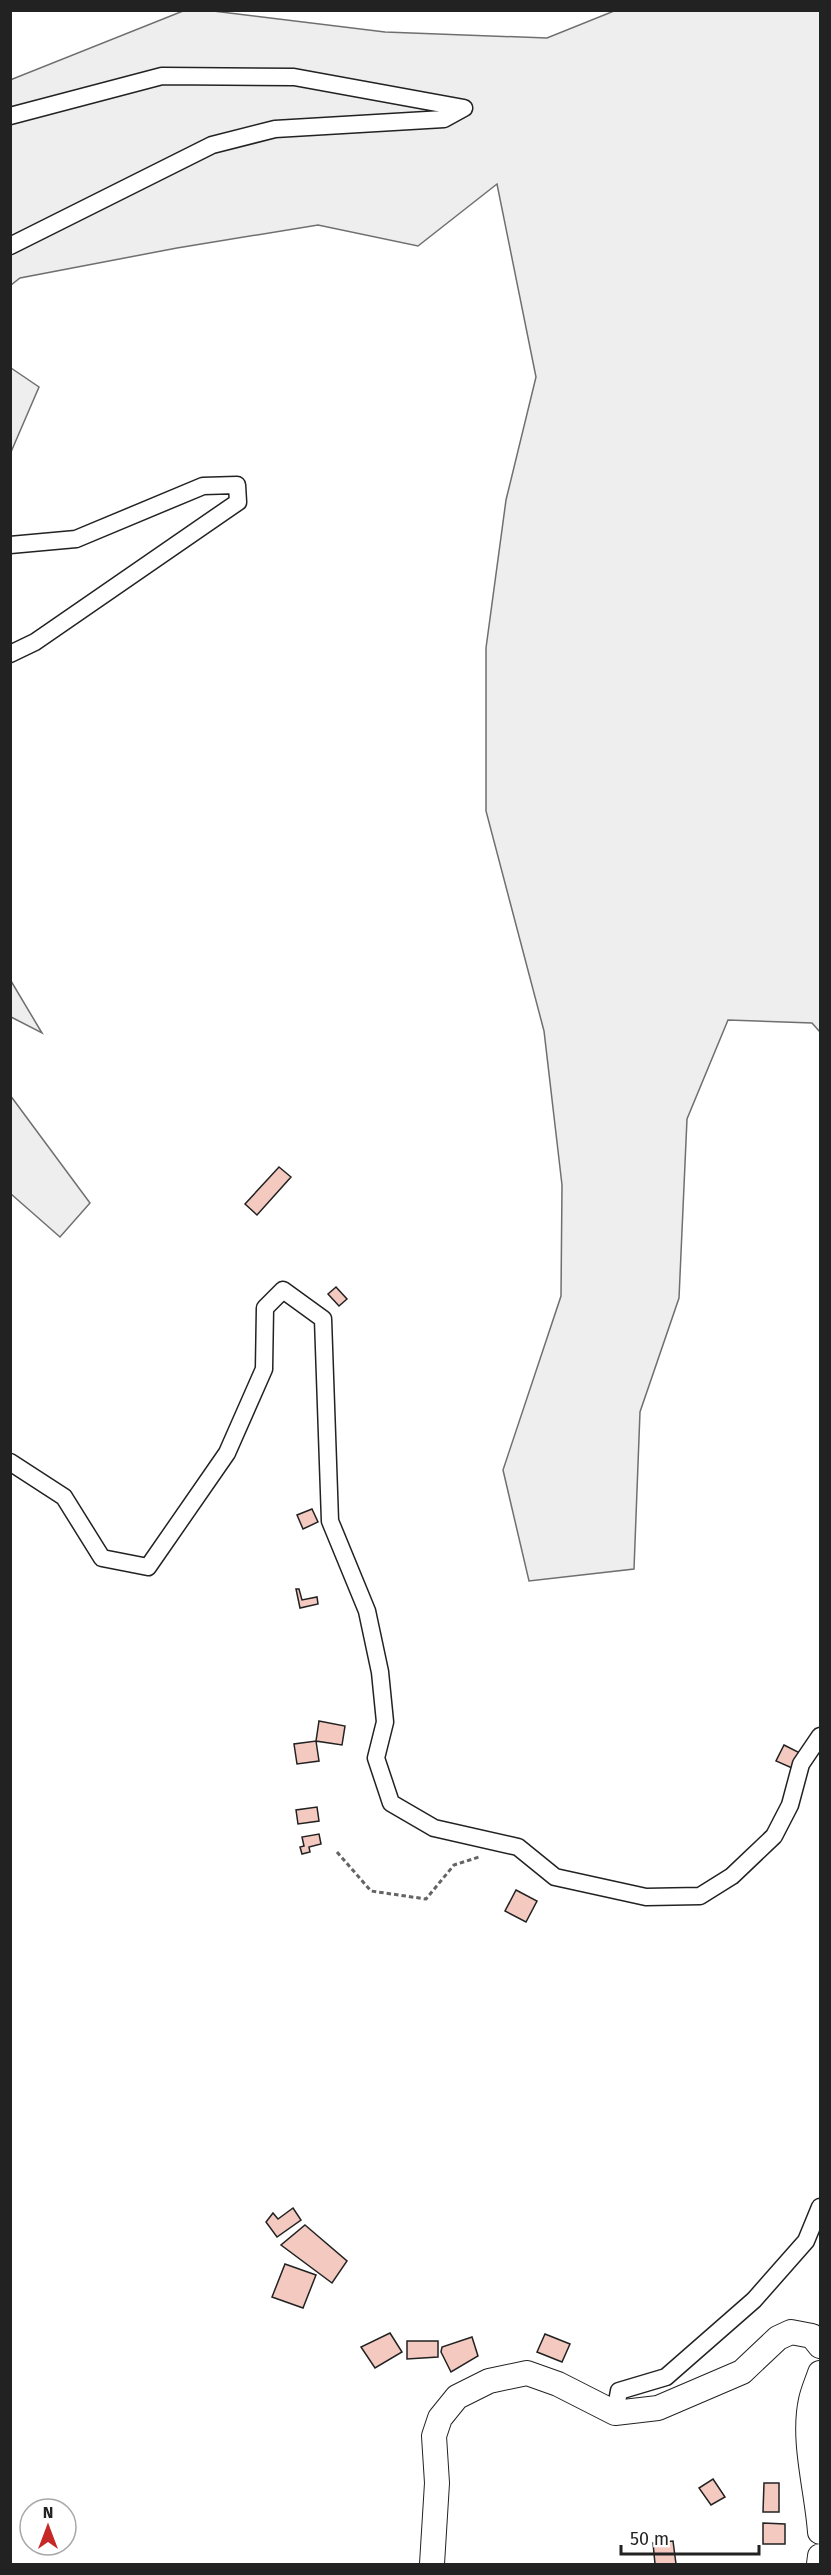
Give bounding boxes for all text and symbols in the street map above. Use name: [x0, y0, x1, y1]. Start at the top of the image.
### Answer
north arrow: [18, 2497, 78, 2557]
text: N: [43, 2503, 53, 2522]
scale bar: [621, 2518, 759, 2556]
text: 50 m: [630, 2528, 669, 2550]

